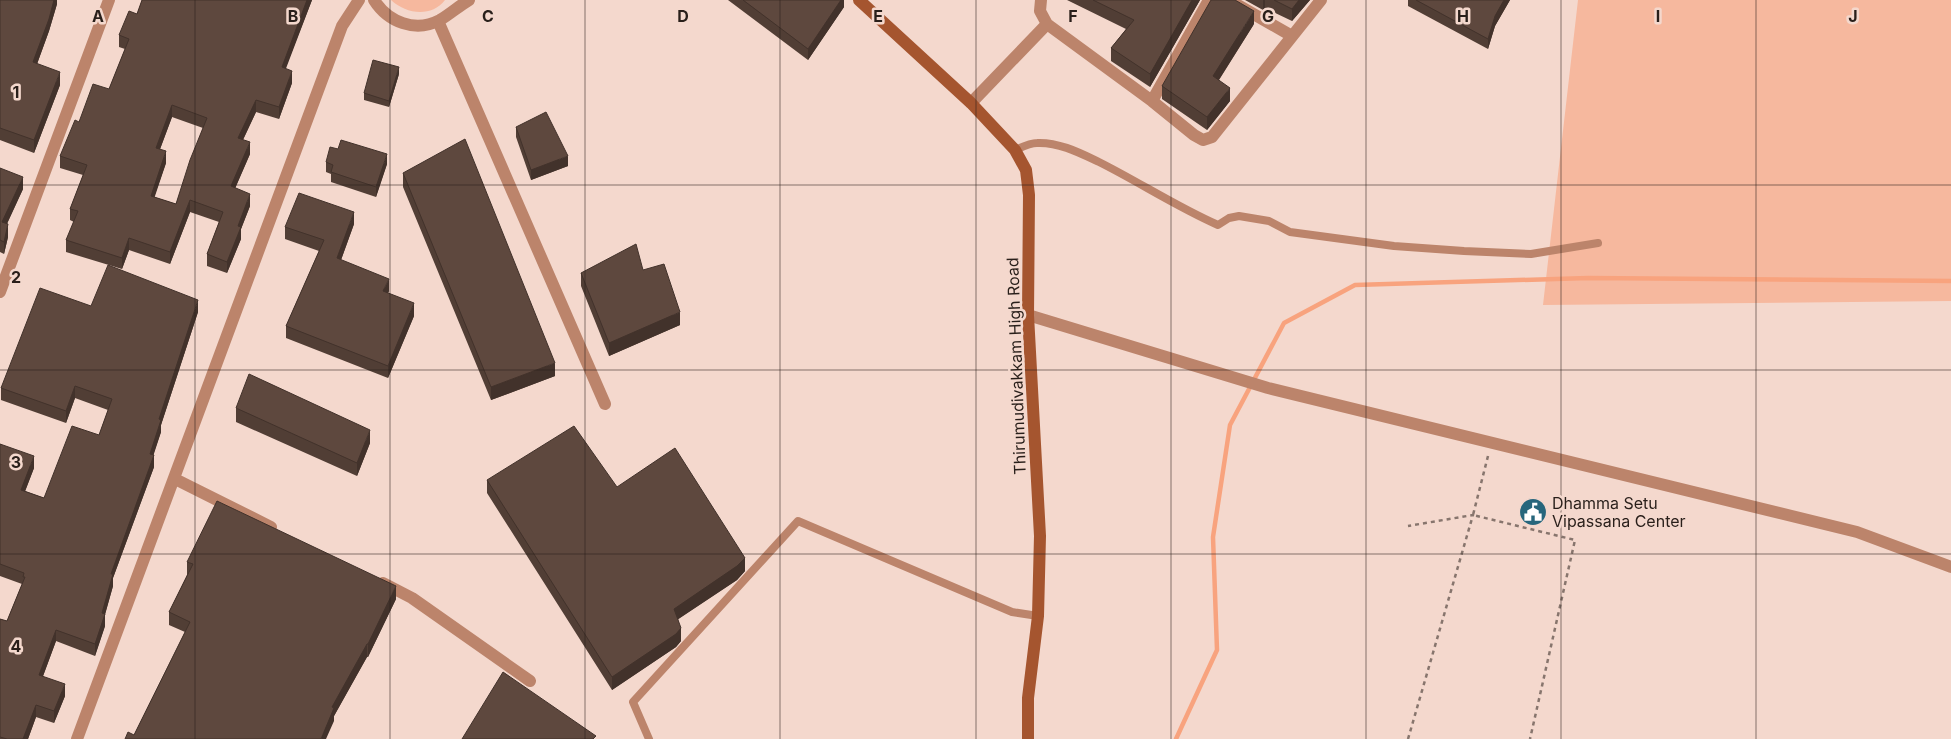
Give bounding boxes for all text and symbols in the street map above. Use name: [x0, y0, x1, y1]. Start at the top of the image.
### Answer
text: A: [92, 6, 104, 26]
text: B: [288, 6, 298, 26]
text: C: [482, 6, 494, 26]
text: D: [677, 6, 689, 26]
text: E: [873, 6, 883, 26]
text: F: [1068, 6, 1078, 26]
text: G: [1262, 6, 1274, 26]
text: H: [1457, 6, 1469, 26]
text: I: [1656, 6, 1660, 26]
text: J: [1848, 6, 1858, 26]
text: 1: [13, 82, 19, 102]
street label: Thirumudivakkam High Road: [1002, 257, 1030, 475]
text: 2: [11, 267, 21, 287]
text: 3: [11, 452, 21, 472]
place label: Dhamma Setu Vipassana Center: [1552, 493, 1686, 531]
public building icon: Dhamma Setu Vipassana Center: [1518, 497, 1548, 527]
text: 4: [11, 636, 22, 656]

